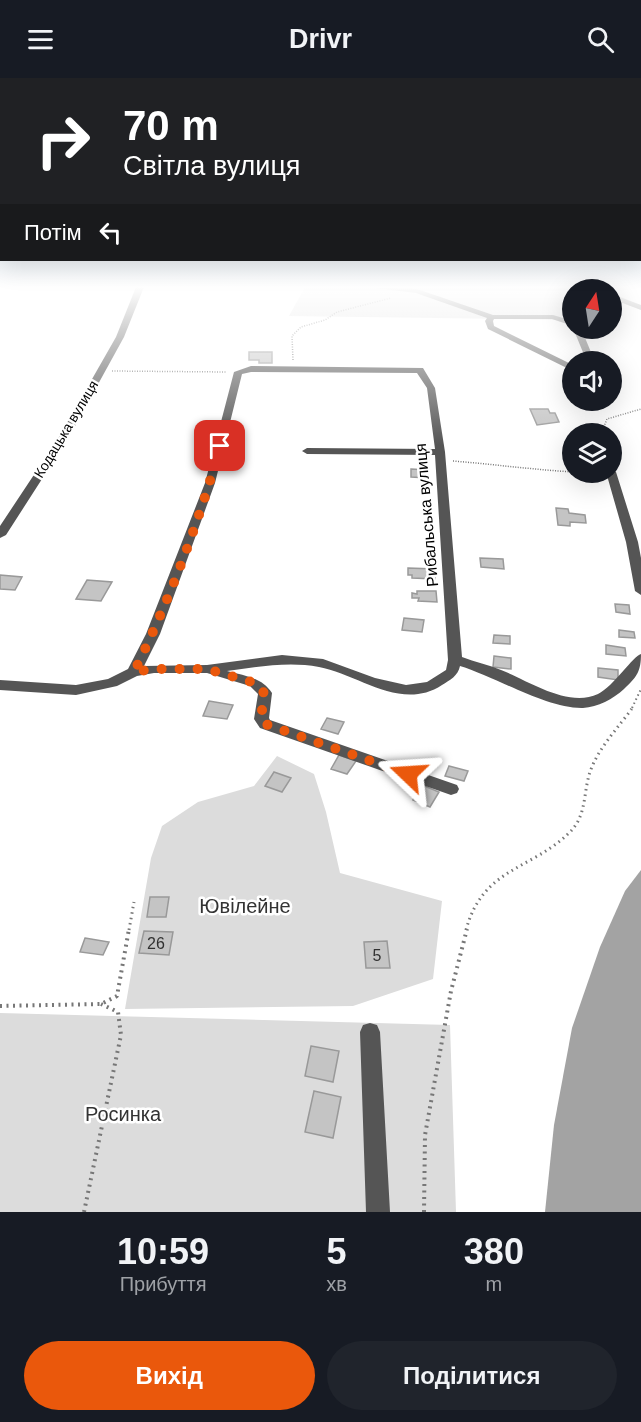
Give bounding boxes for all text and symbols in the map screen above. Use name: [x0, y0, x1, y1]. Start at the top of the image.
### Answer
icon: menu: [24, 23, 57, 56]
icon: search: [584, 23, 617, 56]
text: Drivr: [289, 24, 352, 54]
icon: right: [24, 102, 102, 180]
text: 70 m: [123, 102, 219, 149]
text: Світла вулиця: [123, 151, 300, 181]
icon: left: [94, 216, 127, 249]
text: Потім: [24, 220, 82, 245]
north arrow: [562, 279, 622, 339]
map controls: [562, 279, 622, 483]
button: sound: [562, 351, 622, 411]
street label: Кодацька вулиця: [31, 378, 101, 480]
pin: [194, 420, 245, 471]
button: layers: [562, 423, 622, 483]
icon: arrive: [203, 429, 236, 462]
street label: Рибальська вулиця: [412, 443, 441, 587]
position arrow: [376, 742, 440, 806]
park label: Ювілейне: [199, 895, 291, 917]
house number: 26: [147, 935, 165, 952]
house number: 5: [373, 947, 382, 964]
park label: Росинка: [85, 1103, 162, 1125]
text: 10:59: [117, 1231, 209, 1272]
text: 5: [326, 1231, 347, 1272]
text: 380: [464, 1231, 524, 1272]
text: Прибуття: [120, 1273, 207, 1295]
text: хв: [326, 1273, 347, 1295]
text: m: [486, 1273, 502, 1295]
button: Вихід: [24, 1341, 315, 1410]
button: Поділитися: [327, 1341, 617, 1410]

